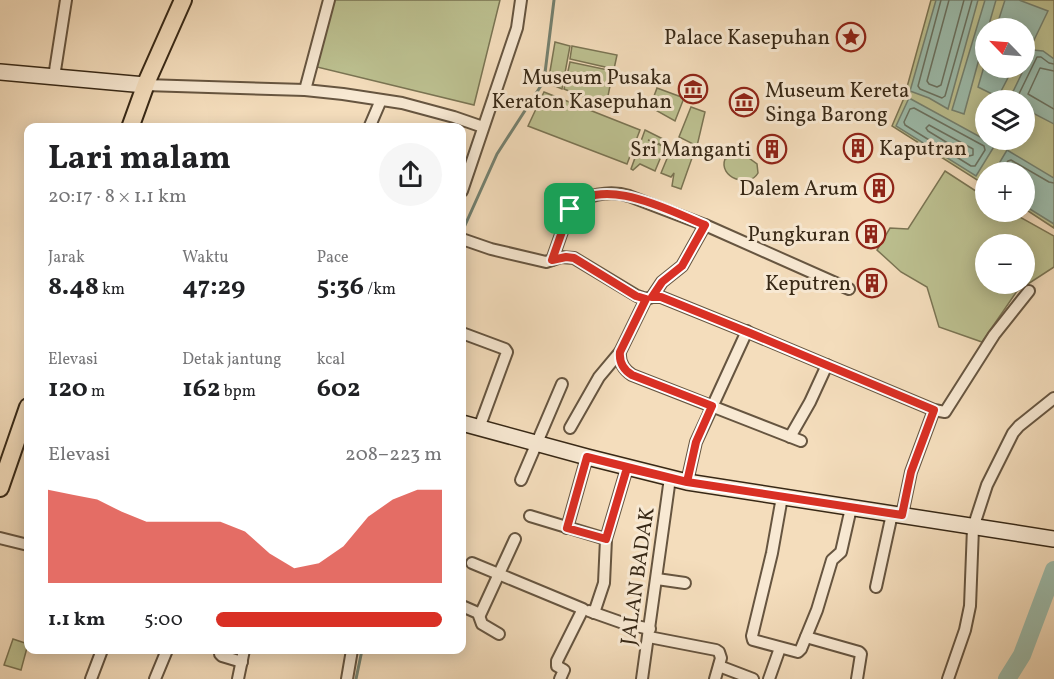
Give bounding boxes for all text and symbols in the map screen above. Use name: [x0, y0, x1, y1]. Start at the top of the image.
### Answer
north arrow: [975, 18, 1035, 78]
map controls: [975, 18, 1035, 294]
place icon: Palace Kasepuhan: [835, 21, 867, 53]
place label: Palace Kasepuhan: [664, 24, 830, 53]
place label: Museum Pusaka Keraton Kasepuhan: [492, 64, 672, 117]
museum icon: Museum Pusaka Keraton Kasepuhan: [677, 73, 709, 105]
place label: Museum Kereta Singa Barong: [765, 77, 909, 130]
museum icon: Museum Kereta Singa Barong: [728, 86, 760, 118]
button: layers: [975, 90, 1035, 150]
building icon: Kaputran: [842, 132, 874, 164]
building icon: Sri Manganti: [756, 133, 788, 165]
place label: Kaputran: [879, 135, 967, 164]
place label: Sri Manganti: [630, 136, 751, 165]
text: Lari malam: [48, 137, 231, 183]
button: share: [379, 143, 442, 206]
button: +: [975, 162, 1035, 222]
building icon: Dalem Arum: [863, 172, 895, 204]
place label: Dalem Arum: [739, 175, 858, 204]
text: 20:17 · 8 × 1.1 km: [48, 183, 187, 211]
pin: [544, 183, 595, 234]
icon: arrive: [553, 192, 586, 225]
building icon: Pungkuran: [855, 218, 887, 250]
place label: Pungkuran: [748, 221, 850, 250]
button: −: [975, 234, 1035, 294]
text: Jarak: [48, 247, 85, 269]
text: Waktu: [182, 247, 229, 269]
text: Pace: [317, 247, 349, 269]
building icon: Keputren: [856, 267, 888, 299]
text: 8.48: [48, 269, 99, 305]
text: 47:29: [182, 269, 245, 305]
text: 5:36: [317, 269, 364, 305]
place label: Keputren: [765, 270, 851, 299]
text: km: [99, 279, 125, 301]
text: /km: [364, 279, 396, 301]
text: Elevasi: [48, 349, 98, 371]
text: Detak jantung: [182, 349, 282, 371]
text: kcal: [317, 349, 345, 371]
text: 120: [48, 371, 88, 407]
text: 162: [182, 371, 221, 407]
text: 602: [317, 371, 360, 407]
text: m: [88, 381, 105, 403]
text: bpm: [221, 381, 256, 403]
text: Elevasi: [48, 441, 110, 469]
text: 208–223 m: [345, 441, 442, 469]
street label: JALAN BADAK: [614, 505, 663, 647]
text: 1.1 km: [48, 606, 105, 634]
text: 5:00: [144, 606, 183, 634]

